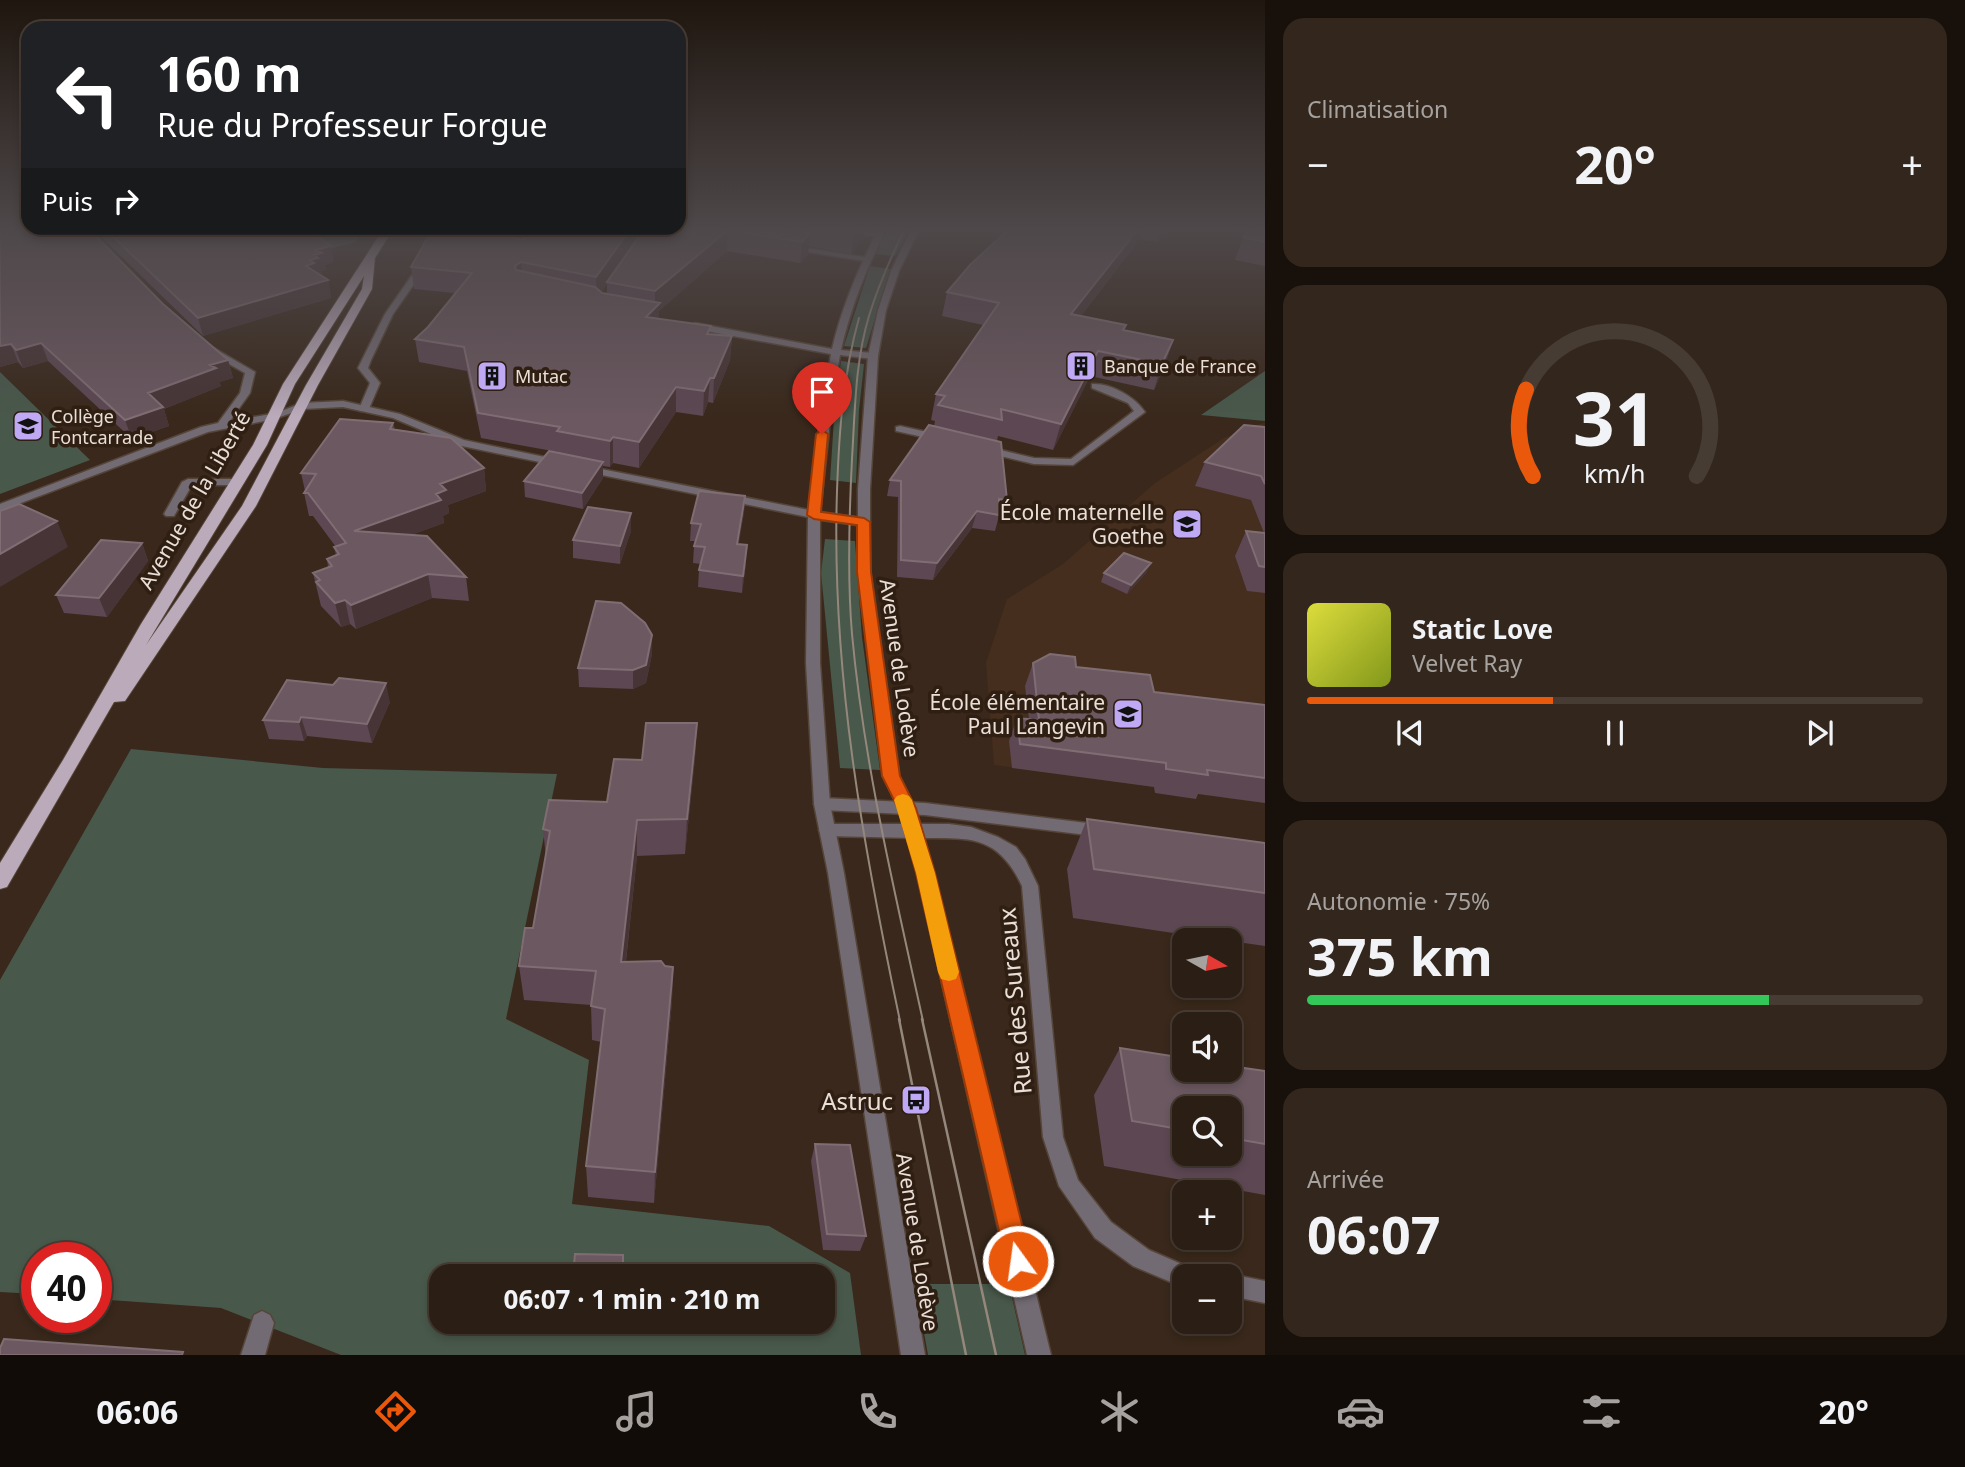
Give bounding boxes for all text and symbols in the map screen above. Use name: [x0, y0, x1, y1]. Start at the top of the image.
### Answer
text: 160 m: [157, 40, 302, 106]
icon: left: [42, 49, 133, 140]
text: Climatisation: [1307, 93, 1448, 125]
text: Rue du Professeur Forgue: [157, 103, 548, 146]
text: 20°: [1574, 128, 1656, 199]
text: −: [1307, 138, 1329, 190]
text: +: [1901, 138, 1923, 190]
icon: right: [107, 182, 145, 220]
text: Puis: [42, 183, 93, 219]
building icon: Banque de France: [1064, 349, 1098, 383]
place label: Banque de France: [1104, 354, 1256, 378]
building icon: Mutac: [475, 359, 509, 393]
pin: [792, 362, 852, 434]
place label: Mutac: [515, 364, 568, 388]
text: 31: [1573, 369, 1657, 468]
icon: arrive: [803, 373, 841, 411]
place label: Collège Fontcarrade: [51, 404, 153, 449]
street label: Avenue de la Liberté: [132, 406, 256, 594]
school or university icon: Collège Fontcarrade: [11, 409, 45, 443]
text: km/h: [1584, 456, 1646, 490]
place label: École maternelle Goethe: [1000, 498, 1164, 550]
school or university icon: École maternelle Goethe: [1170, 507, 1204, 541]
street label: Avenue de Lodève: [874, 577, 926, 759]
text: Static Love: [1412, 611, 1553, 647]
text: Velvet Ray: [1412, 647, 1522, 679]
place label: École élémentaire Paul Langevin: [929, 688, 1105, 740]
school or university icon: École élémentaire Paul Langevin: [1111, 697, 1145, 731]
icon: previous: [1391, 714, 1429, 752]
icon: pause: [1596, 714, 1634, 752]
icon: next: [1801, 714, 1839, 752]
text: Autonomie · 75%: [1307, 885, 1490, 917]
street label: Rue des Sureaux: [989, 906, 1039, 1096]
text: 375 km: [1307, 920, 1493, 991]
north arrow: [1172, 928, 1242, 998]
map controls: [1172, 928, 1242, 1334]
button: sound: [1172, 1012, 1242, 1082]
bus stop icon: Astruc: [899, 1083, 933, 1117]
place label: Astruc: [821, 1084, 893, 1117]
button: search: [1172, 1096, 1242, 1166]
street label: Avenue de Lodève: [890, 1151, 946, 1333]
text: Arrivée: [1307, 1163, 1384, 1195]
button: +: [1172, 1180, 1242, 1250]
text: 06:07: [1307, 1198, 1441, 1269]
position arrow: [981, 1224, 1055, 1298]
speed limit sign: 40: [21, 1242, 112, 1333]
button: −: [1172, 1264, 1242, 1334]
text: 06:07 · 1 min · 210 m: [504, 1281, 760, 1317]
icon: directions: [371, 1387, 420, 1436]
icon: music: [612, 1387, 661, 1436]
icon: phone: [853, 1387, 902, 1436]
icon: climate: [1095, 1387, 1144, 1436]
icon: car: [1336, 1387, 1385, 1436]
icon: filters: [1577, 1387, 1626, 1436]
text: 06:06: [96, 1390, 178, 1433]
text: 20°: [1819, 1390, 1869, 1433]

